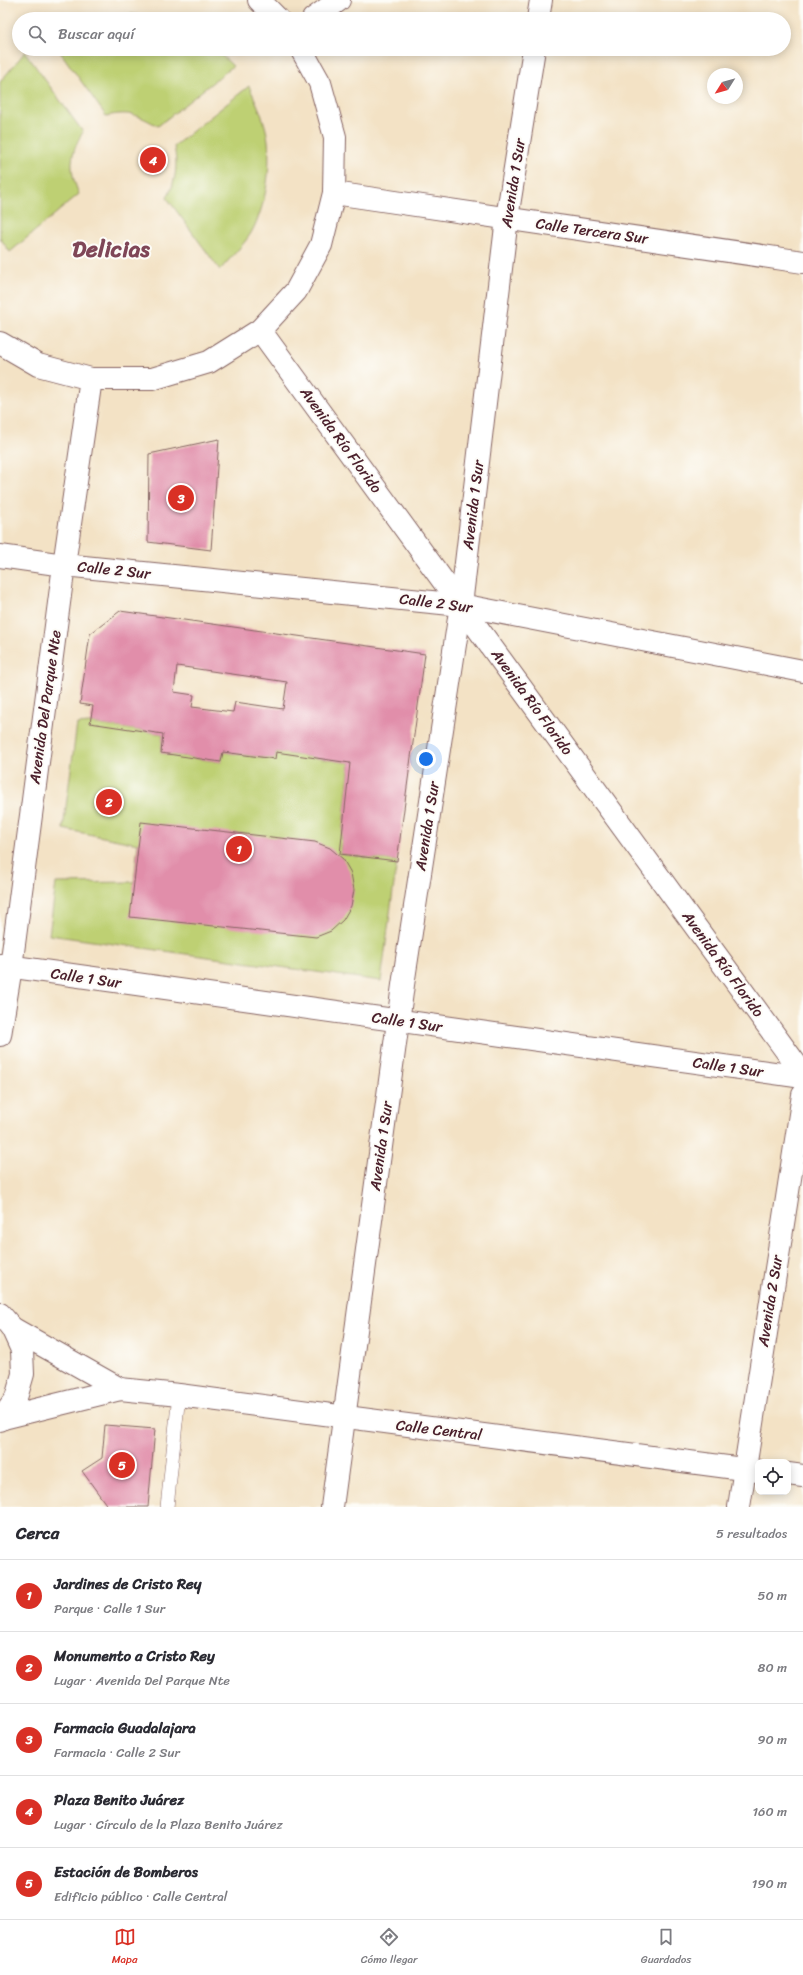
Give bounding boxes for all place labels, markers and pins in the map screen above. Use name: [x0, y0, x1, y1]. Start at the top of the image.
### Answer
pin: 4: [140, 145, 166, 175]
pin: 3: [168, 483, 194, 513]
pin: 2: [96, 787, 122, 817]
pin: 1: [226, 834, 252, 864]
pin: 5: [109, 1450, 135, 1480]

